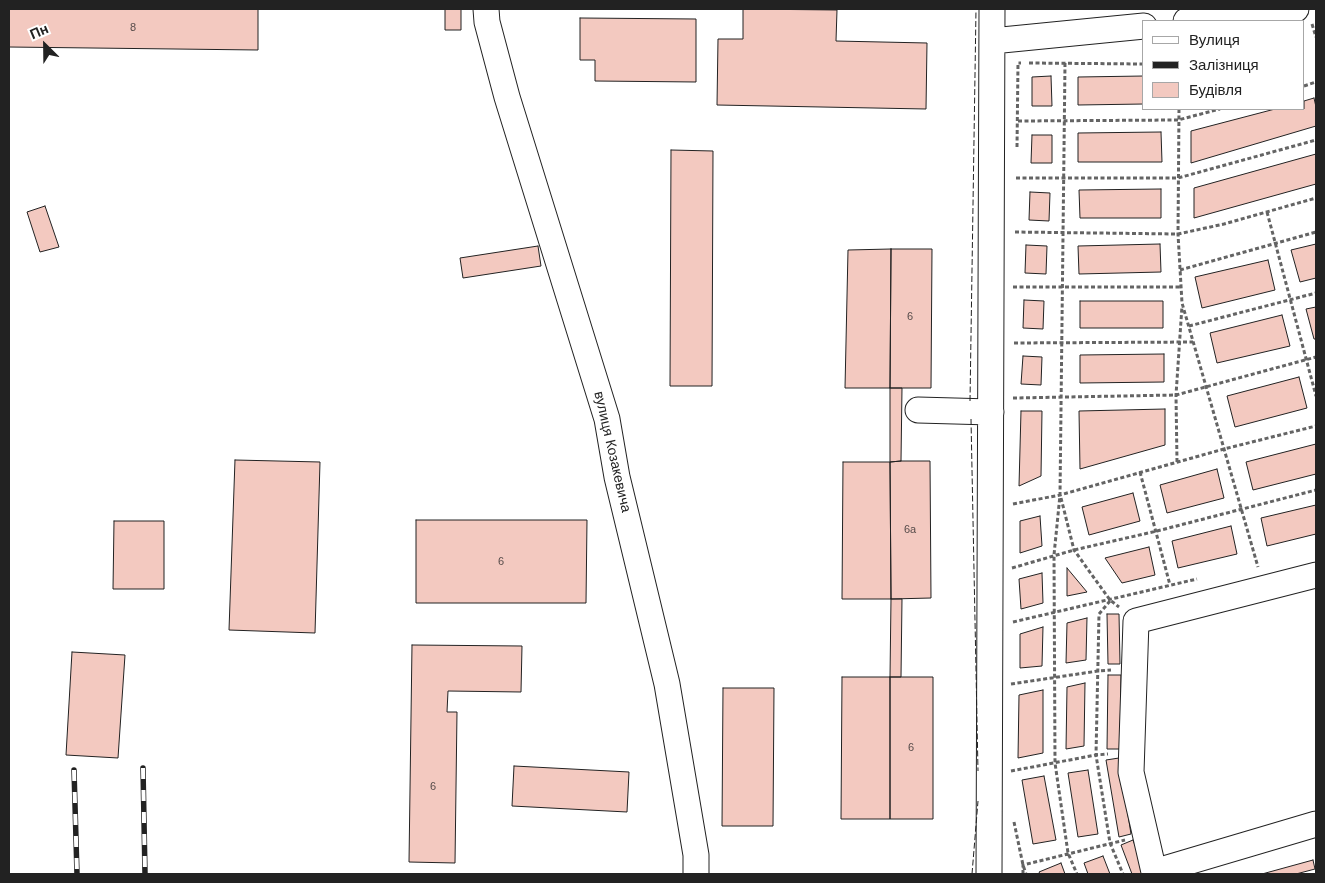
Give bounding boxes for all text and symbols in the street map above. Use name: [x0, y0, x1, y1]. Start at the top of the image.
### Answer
north arrow: [20, 20, 70, 70]
text: Пн: [27, 20, 51, 42]
legend: [1142, 20, 1305, 110]
house number: 8: [130, 21, 136, 35]
text: Вулиця: [1189, 31, 1240, 48]
text: Залізниця: [1189, 56, 1259, 73]
text: Будівля: [1189, 81, 1242, 98]
house number: 6: [907, 310, 913, 324]
street label: вулиця Козакевича: [590, 390, 634, 514]
house number: 6а: [904, 523, 916, 537]
house number: 6: [498, 555, 504, 569]
house number: 6: [908, 741, 914, 755]
house number: 6: [430, 780, 436, 794]

